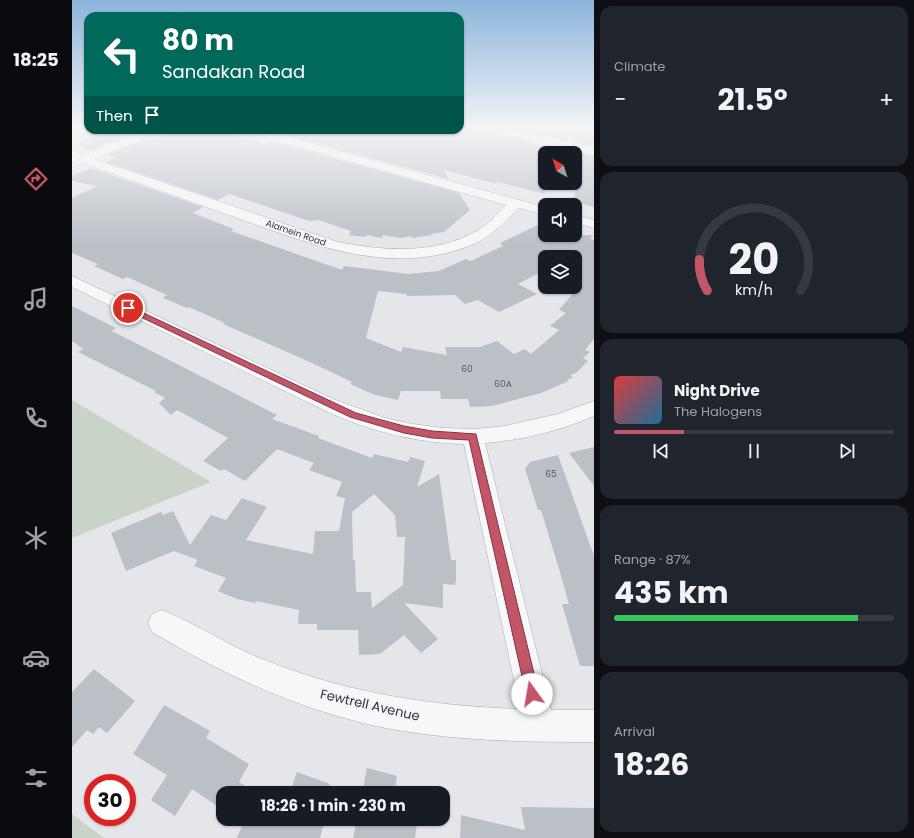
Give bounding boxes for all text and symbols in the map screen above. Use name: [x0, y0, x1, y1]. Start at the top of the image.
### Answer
text: 80 m: [162, 21, 234, 60]
icon: left: [96, 28, 148, 80]
text: 18:25: [13, 47, 59, 72]
text: Climate: [614, 57, 665, 76]
text: Sandakan Road: [162, 59, 305, 84]
text: 21.5°: [717, 78, 788, 121]
text: −: [614, 84, 626, 115]
text: +: [879, 84, 894, 115]
icon: arrive: [141, 104, 163, 126]
text: Then: [96, 105, 133, 126]
north arrow: [538, 146, 582, 190]
map controls: [538, 146, 582, 294]
icon: directions: [22, 165, 50, 193]
button: sound: [538, 198, 582, 242]
street label: Alamein Road: [264, 217, 328, 249]
text: 20: [729, 229, 779, 288]
button: layers: [538, 250, 582, 294]
text: km/h: [735, 279, 773, 299]
icon: music: [22, 285, 50, 313]
pin: [111, 291, 145, 325]
icon: arrive: [117, 297, 139, 319]
house number: 60: [461, 363, 473, 375]
house number: 60A: [494, 378, 512, 390]
text: Night Drive: [674, 380, 760, 401]
text: The Halogens: [674, 402, 762, 421]
icon: phone: [22, 404, 50, 432]
icon: previous: [650, 440, 672, 462]
icon: pause: [743, 440, 765, 462]
icon: next: [836, 440, 858, 462]
house number: 65: [545, 468, 557, 480]
icon: climate: [22, 524, 50, 552]
text: Range · 87%: [614, 550, 691, 569]
text: 435 km: [614, 571, 729, 614]
icon: car: [22, 644, 50, 672]
position arrow: [511, 673, 553, 715]
street label: Fewtrell Avenue: [318, 684, 422, 726]
text: Arrival: [614, 722, 655, 741]
text: 18:26: [614, 743, 689, 786]
icon: filters: [22, 764, 50, 792]
speed limit sign: 30: [84, 774, 136, 826]
text: 18:26 · 1 min · 230 m: [260, 795, 406, 816]

